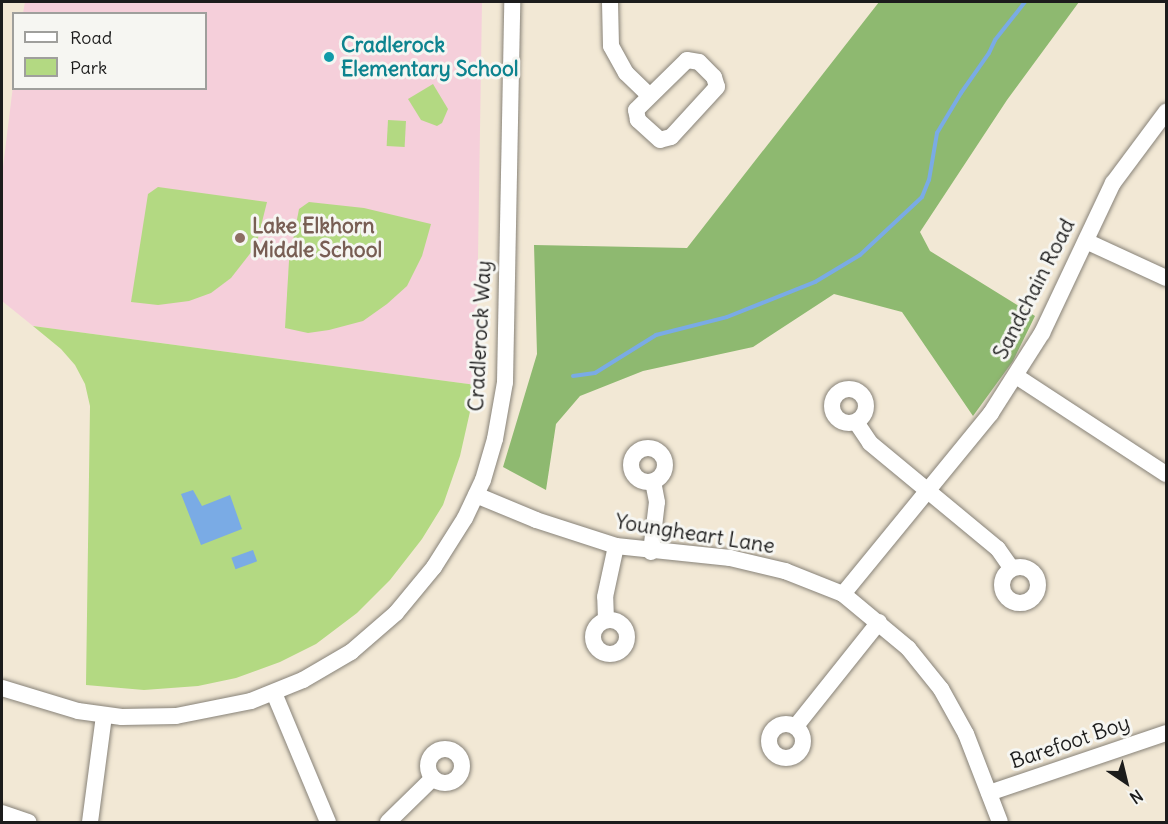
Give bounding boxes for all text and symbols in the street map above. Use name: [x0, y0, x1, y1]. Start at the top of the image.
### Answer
legend: [12, 12, 207, 90]
text: Road: [70, 26, 112, 49]
place label: Cradlerock Elementary School: [341, 32, 518, 82]
marker: Cradlerock Elementary School: [322, 50, 336, 64]
text: Park: [70, 56, 107, 79]
place label: Lake Elkhorn Middle School: [252, 213, 382, 263]
street label: Sandchain Road: [988, 215, 1080, 363]
marker: Lake Elkhorn Middle School: [233, 231, 247, 245]
street label: Cradlerock Way: [463, 260, 497, 412]
street label: Youngheart Lane: [614, 509, 776, 559]
street label: Barefoot Boy: [1007, 710, 1133, 774]
north arrow: [1096, 752, 1156, 812]
text: N: [1126, 785, 1147, 808]

